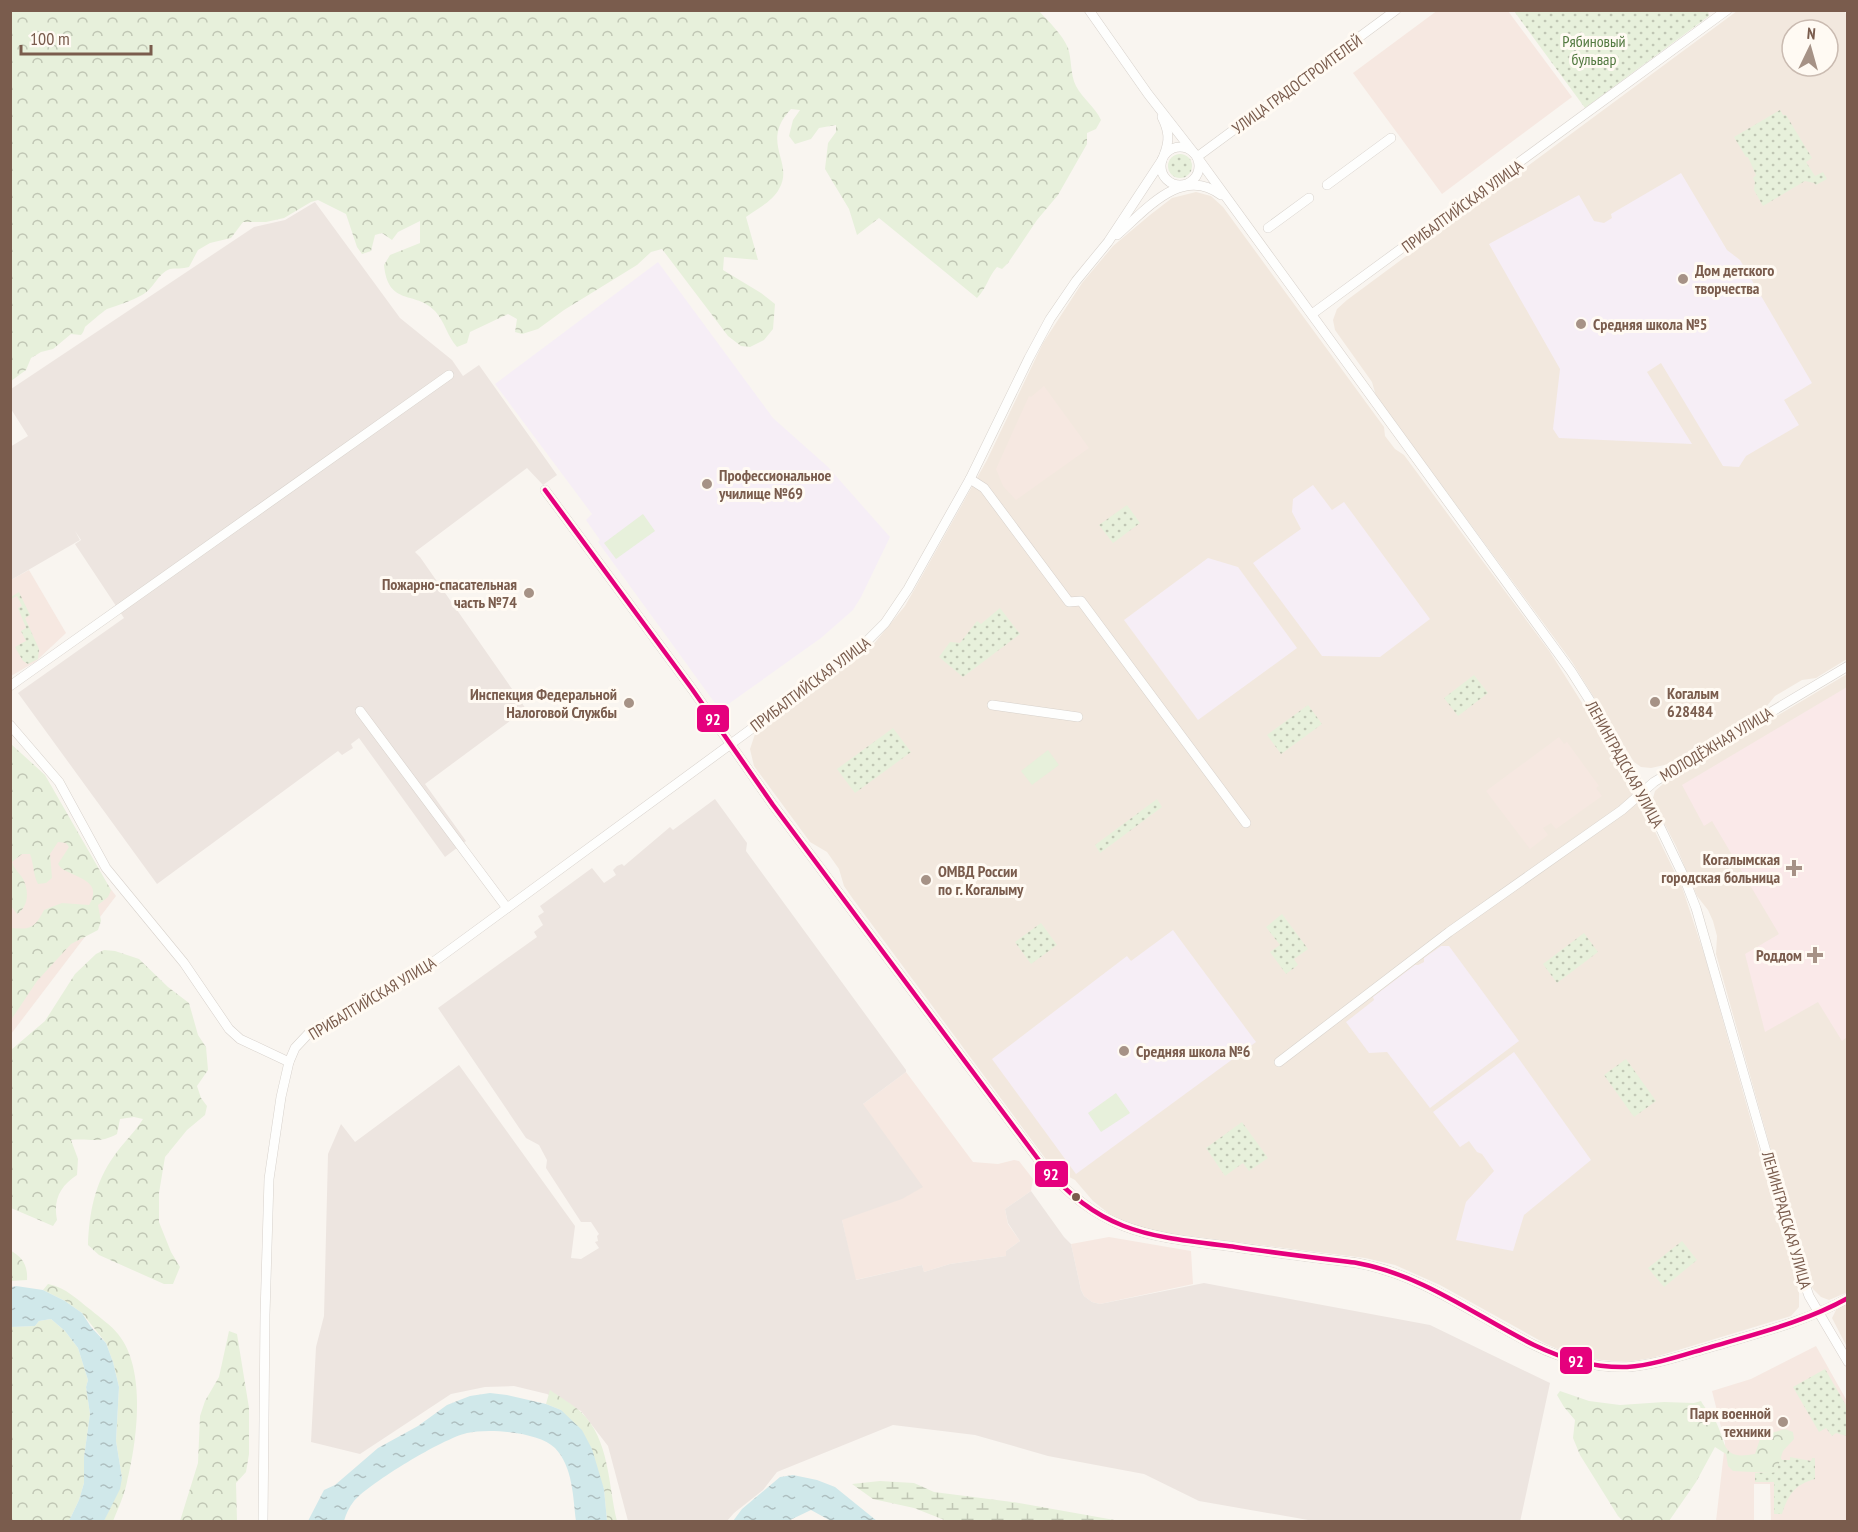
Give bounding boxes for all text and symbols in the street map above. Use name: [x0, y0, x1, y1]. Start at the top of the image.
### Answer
scale bar: [21, 18, 152, 56]
north arrow: [1780, 18, 1840, 78]
text: N: [1806, 23, 1816, 43]
text: 100 m: [30, 27, 70, 50]
street label: УЛИЦА ГРАДОСТРОИТЕЛЕЙ: [1228, 30, 1366, 138]
park label: Рябиновый бульвар: [1562, 31, 1626, 69]
street label: ПРИБАЛТИЙСКАЯ УЛИЦА: [1398, 155, 1527, 257]
place label: Дом детского творчества: [1695, 260, 1774, 298]
marker: Дом детского творчества: [1676, 272, 1690, 286]
place label: Средняя школа №5: [1593, 314, 1707, 334]
marker: Средняя школа №5: [1574, 317, 1588, 331]
place label: Профессиональное училище №69: [718, 465, 832, 503]
marker: Профессиональное училище №69: [700, 477, 714, 491]
place label: Пожарно-спасательная часть №74: [382, 574, 517, 612]
marker: Пожарно-спасательная часть №74: [522, 586, 536, 600]
street label: ПРИБАЛТИЙСКАЯ УЛИЦА: [746, 632, 874, 736]
place label: Когалым 628484: [1667, 683, 1719, 721]
place label: Инспекция Федеральной Налоговой Службы: [470, 684, 617, 722]
marker: Когалым 628484: [1648, 695, 1662, 709]
marker: Инспекция Федеральной Налоговой Службы: [622, 696, 636, 710]
street label: ЛЕНИНГРАДСКАЯ УЛИЦА: [1581, 696, 1668, 831]
street label: МОЛОДЁЖНАЯ УЛИЦА: [1656, 702, 1776, 786]
line badge: 92: [696, 704, 730, 733]
text: 92: [705, 709, 721, 729]
place label: Когалымская городская больница: [1661, 849, 1780, 887]
marker: Когалымская городская больница: [1785, 859, 1803, 877]
place label: ОМВД России по г. Когалыму: [938, 861, 1024, 899]
marker: ОМВД России по г. Когалыму: [919, 873, 933, 887]
place label: Роддом: [1756, 945, 1802, 965]
marker: Роддом: [1806, 946, 1824, 964]
street label: ПРИБАЛТИЙСКАЯ УЛИЦА: [305, 952, 440, 1044]
place label: Средняя школа №6: [1136, 1041, 1251, 1061]
marker: Средняя школа №6: [1117, 1044, 1131, 1058]
street label: ЛЕНИНГРАДСКАЯ УЛИЦА: [1758, 1148, 1816, 1291]
line badge: 92: [1034, 1160, 1069, 1188]
text: 92: [1043, 1164, 1059, 1184]
unlabelled marker: [1070, 1191, 1082, 1203]
line badge: 92: [1559, 1346, 1593, 1375]
text: 92: [1568, 1351, 1584, 1371]
place label: Парк военной техники: [1690, 1403, 1771, 1441]
marker: Парк военной техники: [1776, 1415, 1790, 1429]

